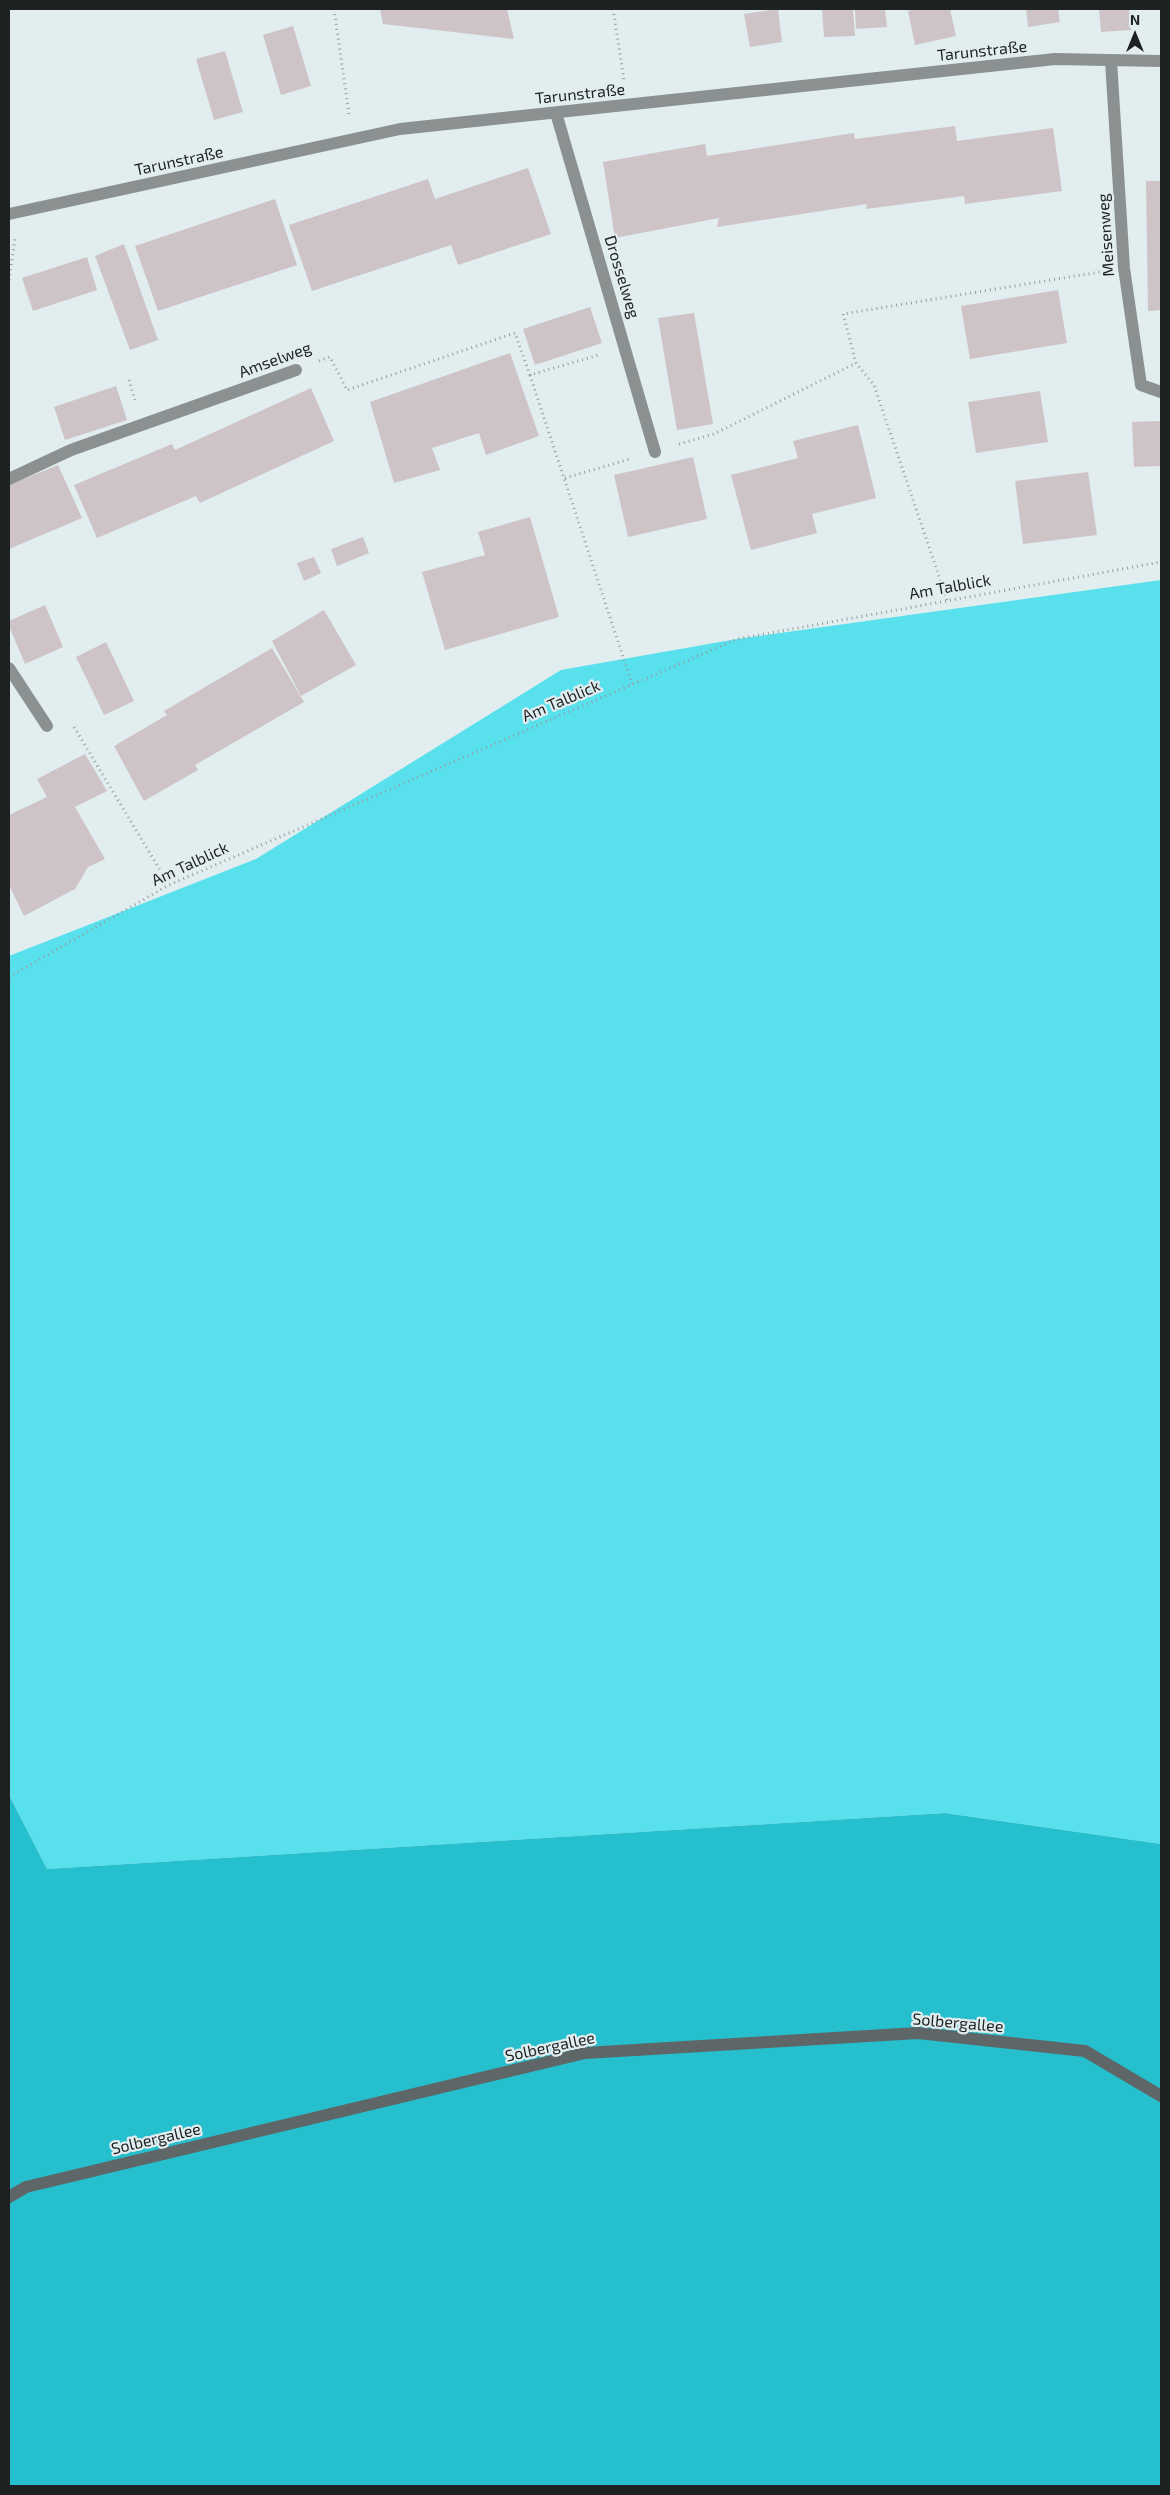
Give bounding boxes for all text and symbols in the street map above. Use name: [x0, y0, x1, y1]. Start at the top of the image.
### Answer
north arrow: [1110, 10, 1160, 60]
text: N: [1130, 11, 1140, 28]
street label: Tarunstraße: [936, 37, 1028, 65]
street label: Tarunstraße: [534, 80, 626, 108]
street label: Tarunstraße: [133, 142, 225, 180]
street label: Meisenweg: [1094, 193, 1118, 277]
street label: Drosselweg: [600, 233, 644, 321]
street label: Amselweg: [236, 338, 314, 382]
street label: Am Talblick: [908, 570, 992, 604]
street label: Am Talblick: [519, 676, 603, 726]
street label: Am Talblick: [148, 838, 232, 890]
street label: Solbergallee: [912, 2009, 1004, 2037]
street label: Solbergallee: [503, 2028, 597, 2066]
street label: Solbergallee: [109, 2119, 203, 2159]

